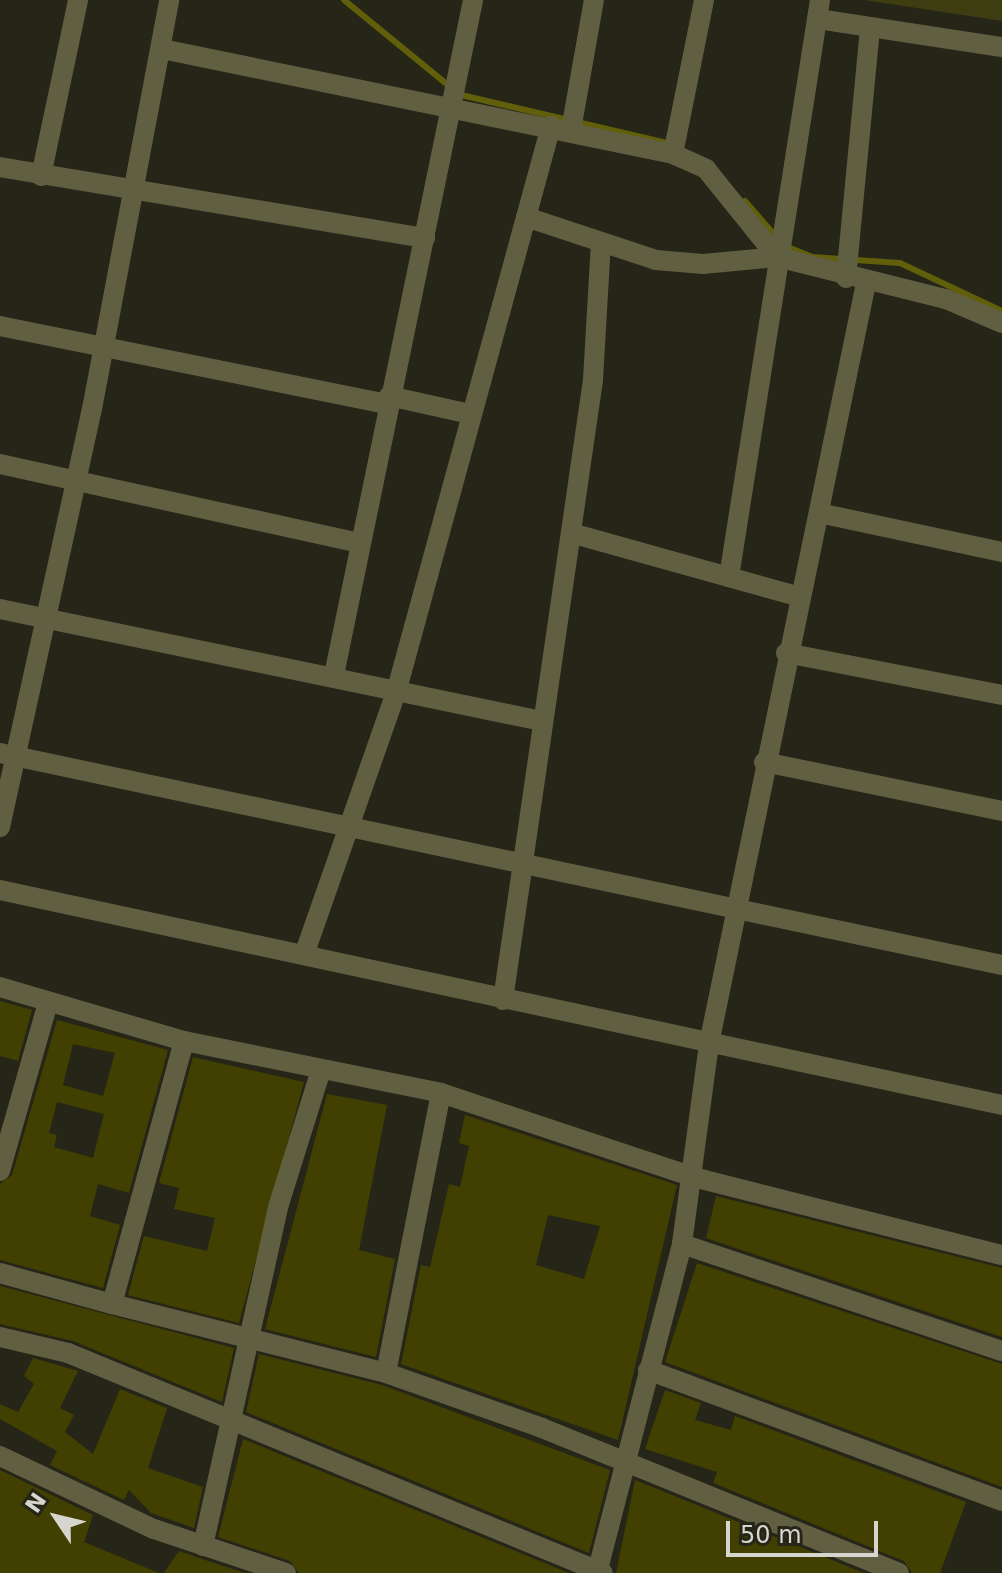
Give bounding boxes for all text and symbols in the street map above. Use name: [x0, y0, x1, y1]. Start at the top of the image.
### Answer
north arrow: [16, 1477, 96, 1557]
text: N: [20, 1488, 51, 1518]
scale bar: [730, 1505, 882, 1555]
text: 50 m: [740, 1521, 802, 1549]

